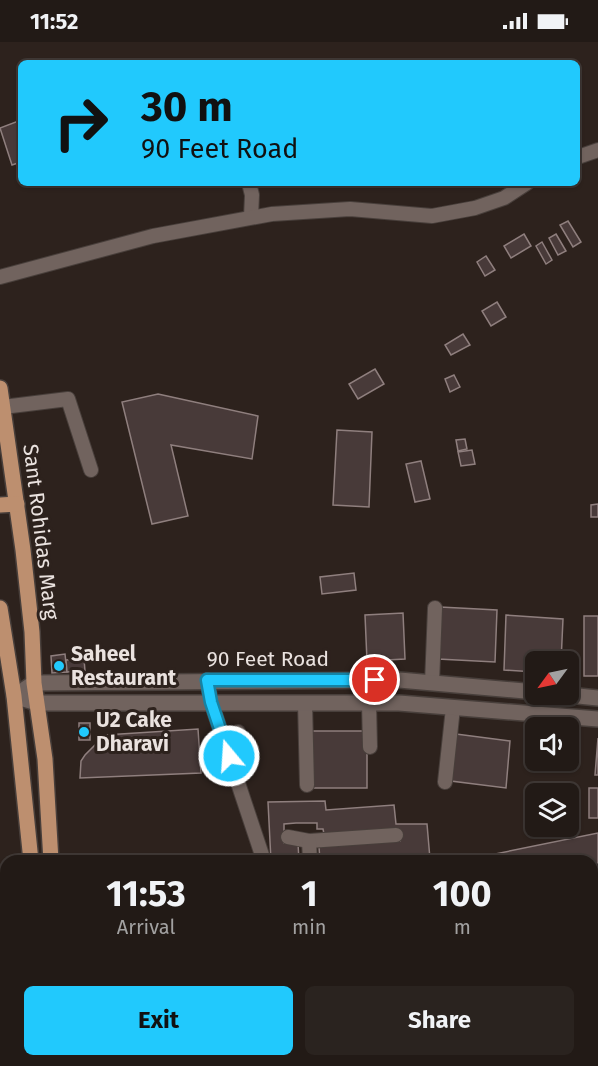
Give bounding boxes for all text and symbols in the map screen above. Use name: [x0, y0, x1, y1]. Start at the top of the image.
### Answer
text: 11:52: [30, 8, 78, 35]
text: 30 m: [141, 82, 233, 132]
icon: right: [42, 84, 120, 162]
text: 90 Feet Road: [141, 133, 298, 165]
street label: Sant Rohidas Marg: [17, 443, 65, 621]
place label: Saheel Restaurant: [71, 641, 177, 691]
street label: 90 Feet Road: [207, 646, 329, 672]
north arrow: [525, 651, 579, 705]
map controls: [525, 651, 579, 837]
pin: [349, 654, 400, 705]
marker: Saheel Restaurant: [52, 659, 66, 673]
icon: arrive: [358, 663, 391, 696]
place label: U2 Cake Dharavi: [96, 707, 172, 757]
button: sound: [525, 717, 579, 771]
position arrow: [197, 724, 261, 788]
marker: U2 Cake Dharavi: [77, 725, 91, 739]
button: layers: [525, 783, 579, 837]
text: 11:53: [106, 872, 186, 916]
text: 1: [301, 872, 318, 916]
text: 100: [433, 872, 492, 916]
text: Arrival: [117, 915, 175, 939]
text: min: [292, 915, 327, 939]
text: m: [454, 915, 471, 939]
button: Exit: [24, 986, 293, 1055]
button: Share: [305, 986, 574, 1055]

